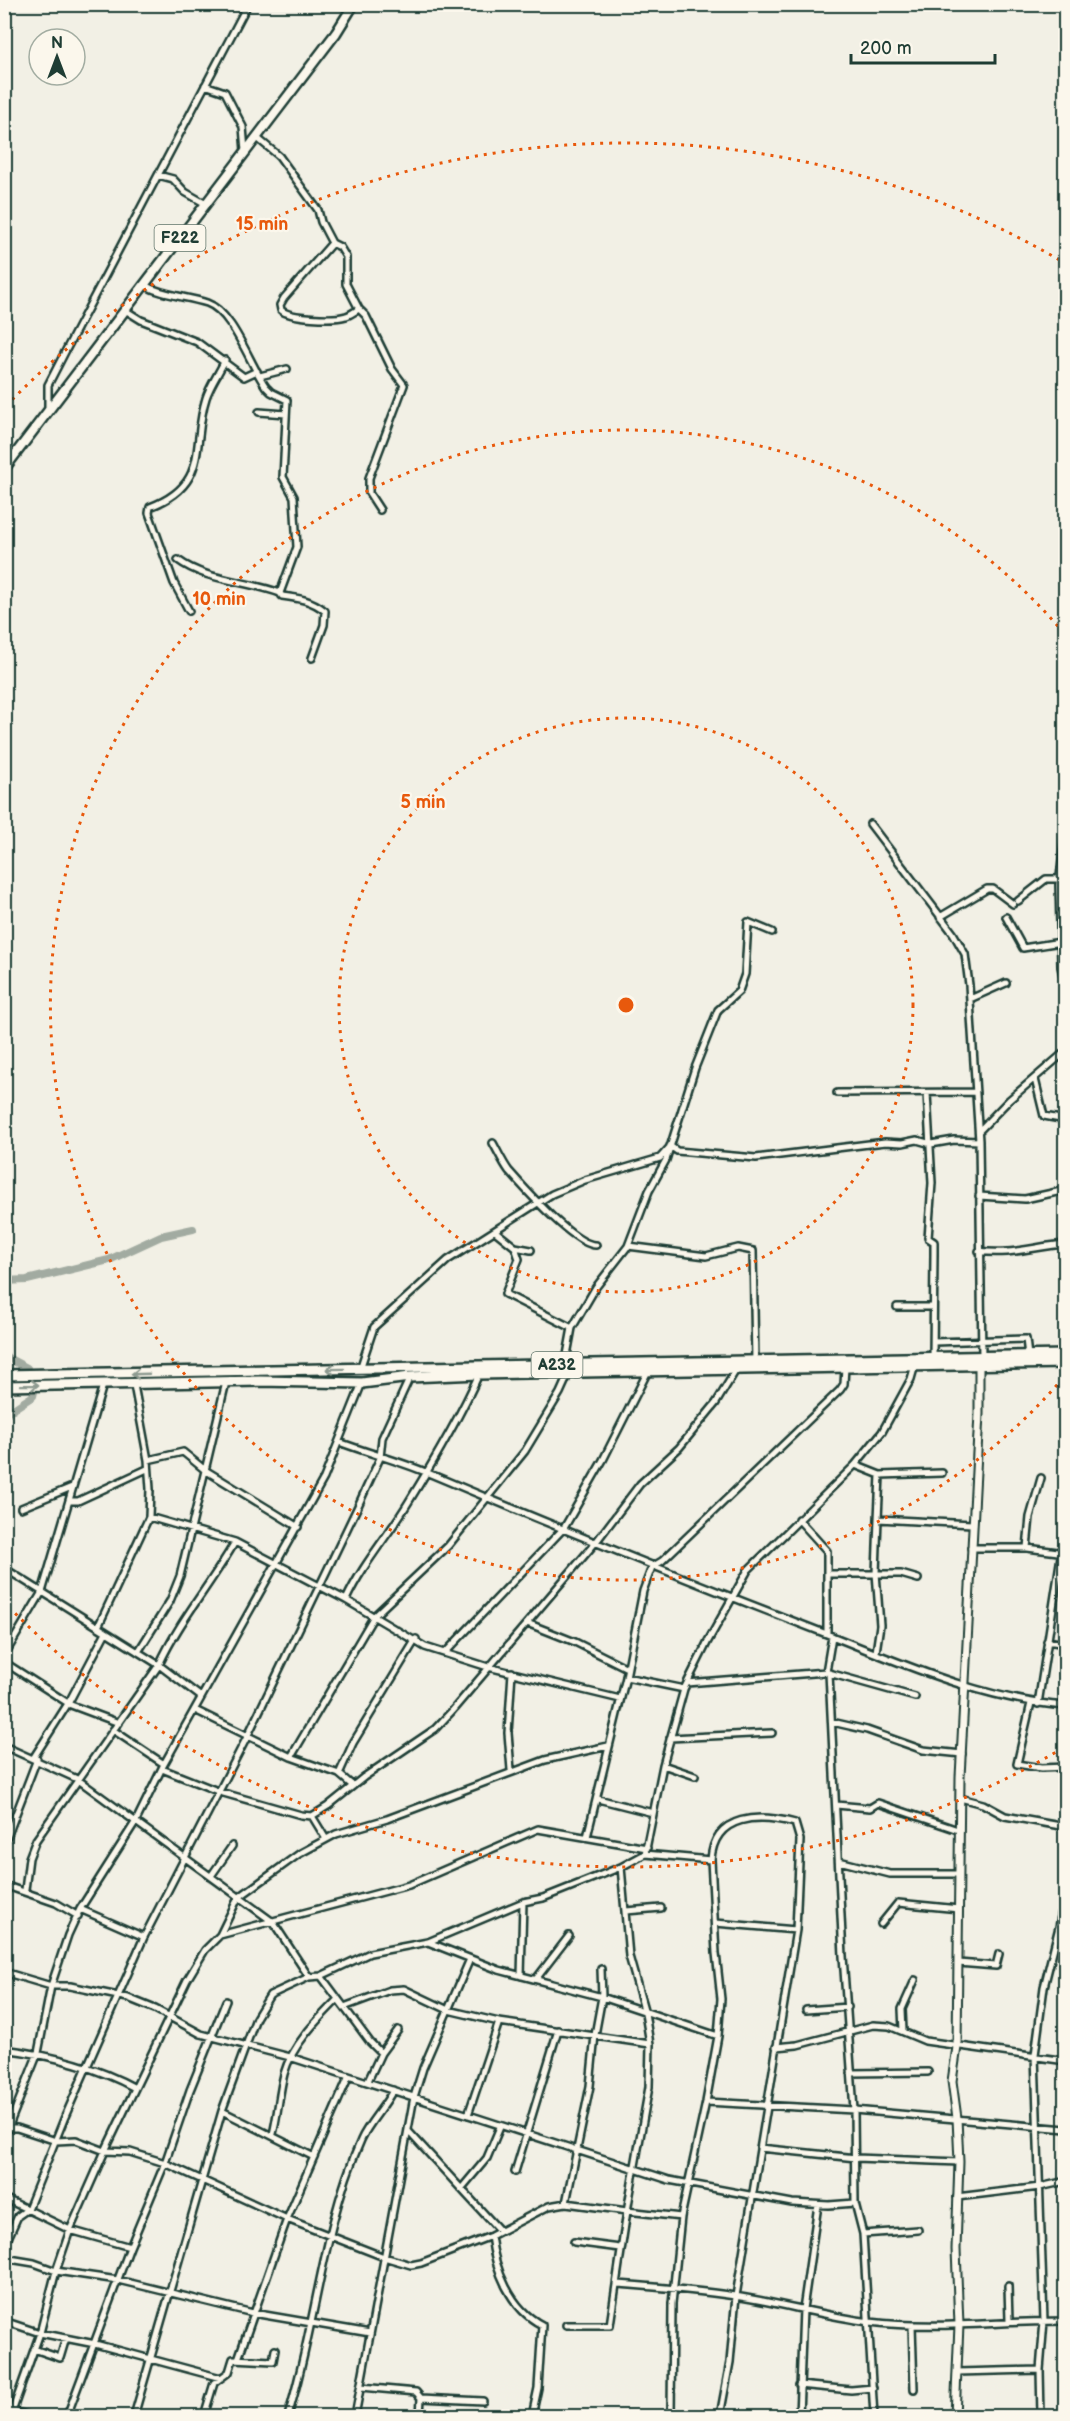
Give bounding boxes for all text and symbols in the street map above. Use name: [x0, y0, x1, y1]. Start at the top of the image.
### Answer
north arrow: [27, 27, 87, 87]
scale bar: [851, 27, 995, 65]
text: N: [51, 34, 63, 53]
text: 200 m: [860, 38, 912, 59]
text: 15 min: [236, 214, 288, 235]
road number: F222: [154, 225, 206, 251]
text: 10 min: [192, 589, 246, 610]
text: 5 min: [400, 792, 446, 813]
centre of rings: [616, 995, 636, 1015]
road number: A232: [532, 1352, 582, 1378]
one-way arrow: [326, 1363, 346, 1375]
one-way arrow: [131, 1368, 151, 1379]
one-way arrow: [19, 1380, 39, 1391]

